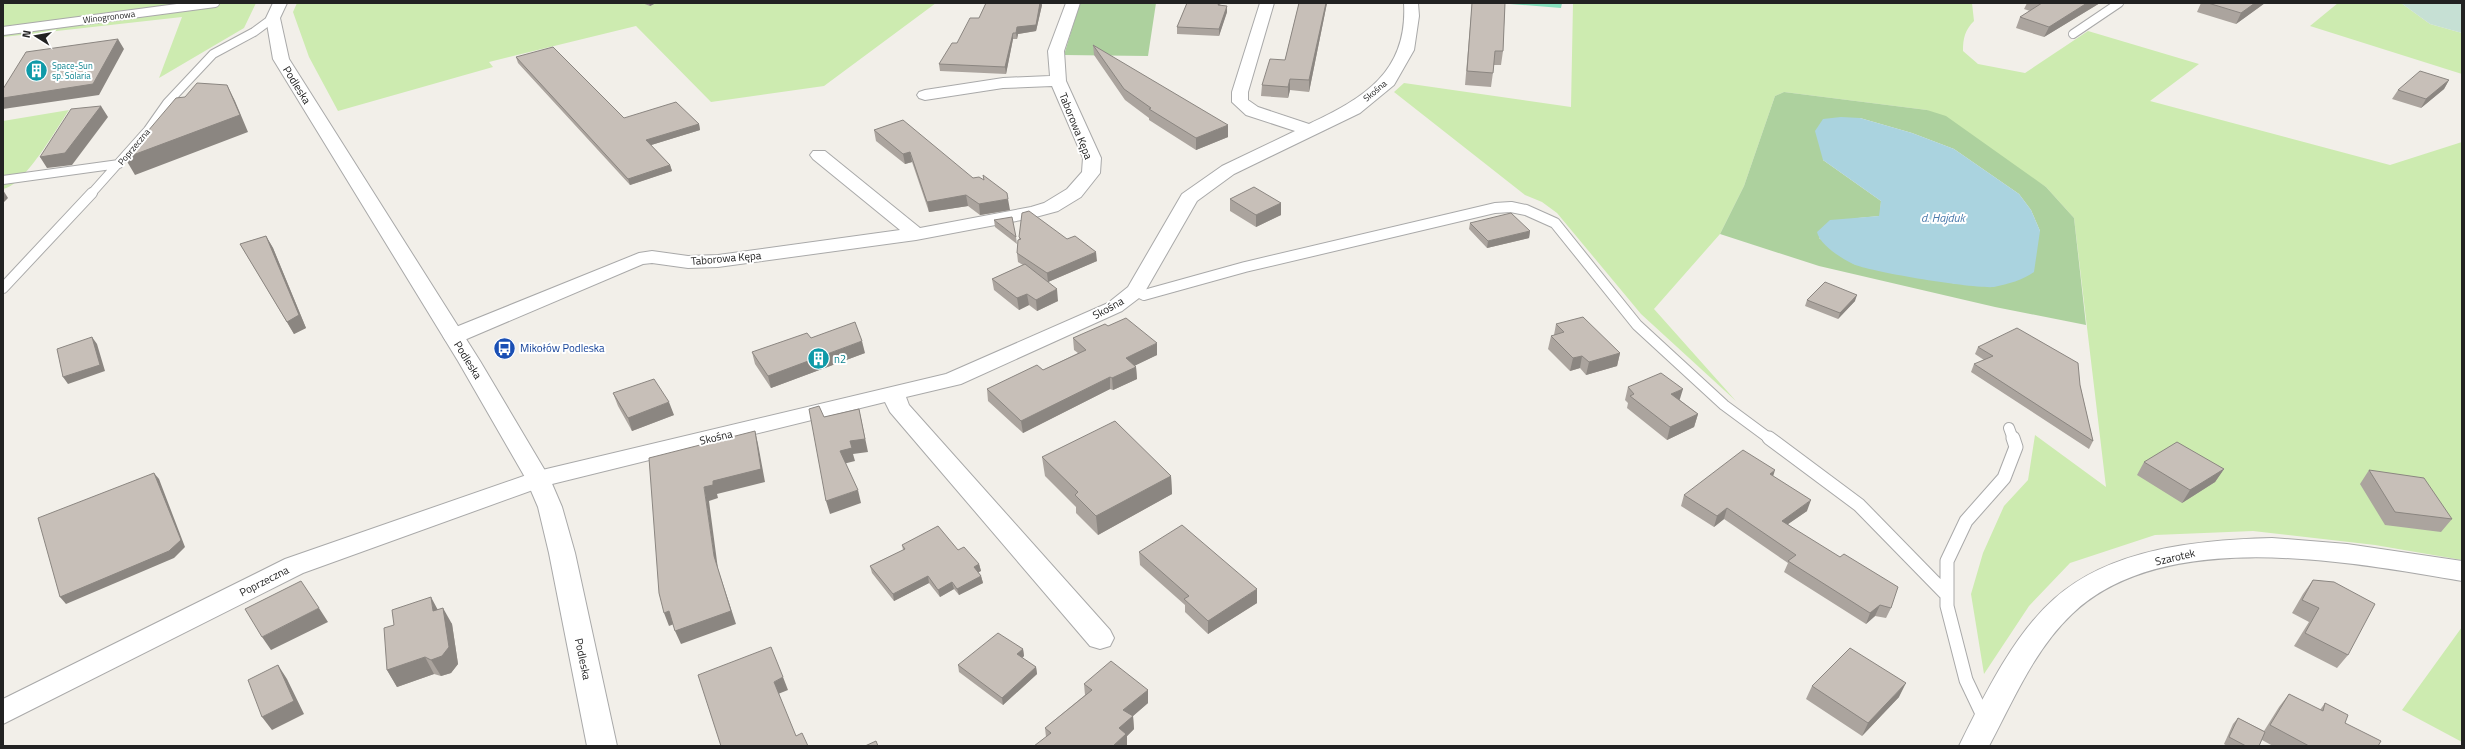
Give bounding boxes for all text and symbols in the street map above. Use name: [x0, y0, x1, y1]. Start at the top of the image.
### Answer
street label: Winogronowa: [82, 7, 136, 26]
north arrow: [16, 16, 56, 56]
text: N: [18, 29, 35, 39]
building icon: Space-Sun sp. Solaria: [24, 58, 50, 84]
place label: Space-Sun sp. Solaria: [52, 59, 93, 82]
street label: Podleska: [279, 63, 315, 107]
street label: Skośna: [1360, 77, 1390, 104]
street label: Taborowa Kępa: [1055, 90, 1097, 162]
street label: Poprzeczna: [115, 125, 153, 168]
water label: d. Hajduk: [1921, 208, 1967, 227]
street label: Taborowa Kępa: [690, 247, 762, 269]
street label: Skośna: [1089, 293, 1127, 323]
bus stop icon: Mikołów Podleska: [492, 335, 518, 361]
street label: Podleska: [450, 338, 486, 382]
place label: Mikołów Podleska: [520, 340, 605, 356]
building icon: n2: [805, 346, 831, 372]
place label: n2: [834, 351, 846, 367]
street label: Skośna: [698, 425, 735, 449]
street label: Szarotek: [2153, 544, 2197, 569]
street label: Poprzeczna: [236, 561, 292, 600]
street label: Podleska: [571, 637, 595, 682]

